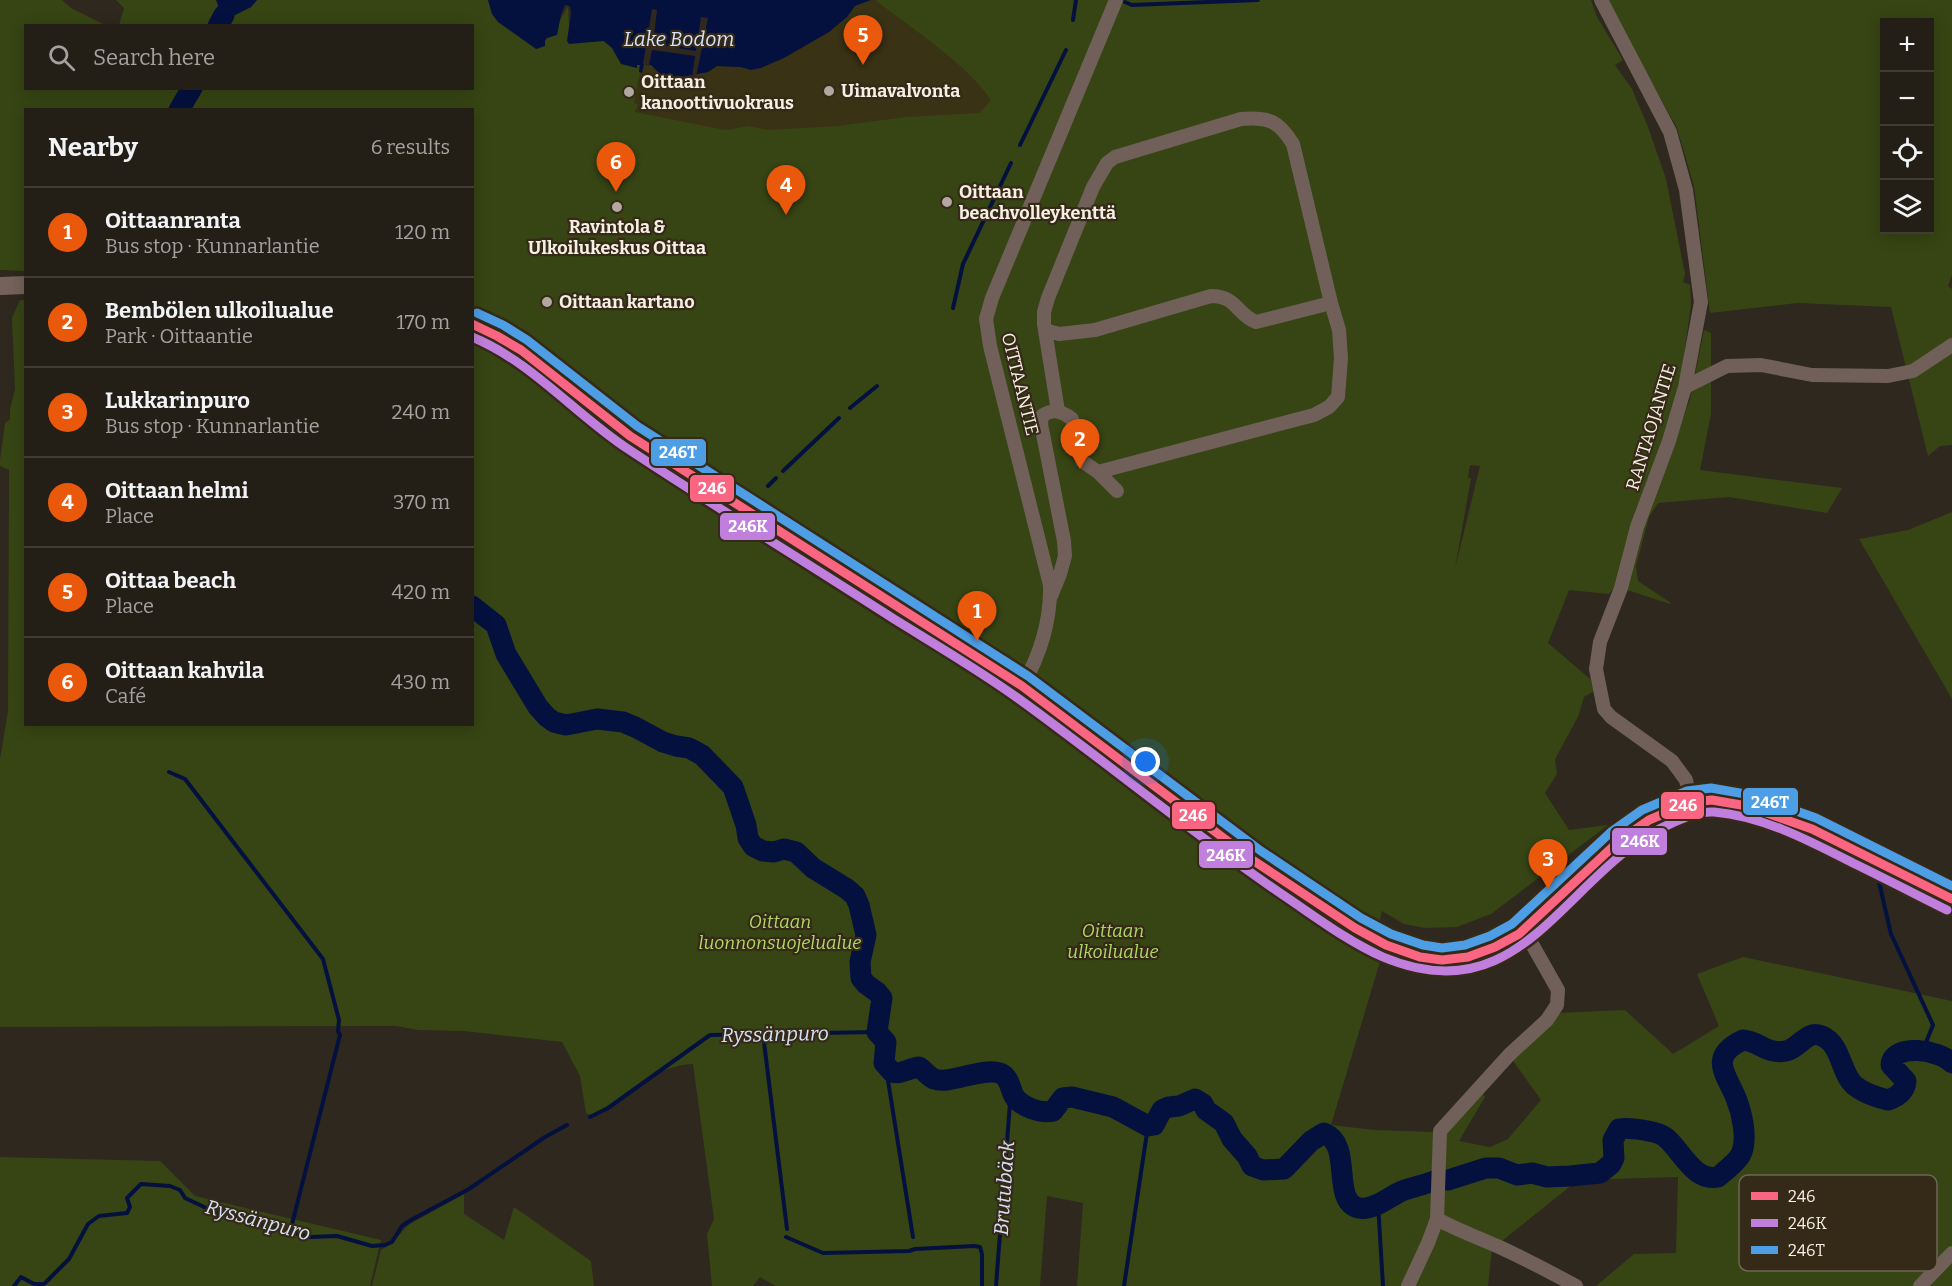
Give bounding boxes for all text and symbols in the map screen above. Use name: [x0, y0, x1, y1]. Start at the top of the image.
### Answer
pin: 5: [844, 16, 882, 65]
map controls: [1880, 18, 1934, 234]
button: +: [1880, 18, 1934, 72]
search box: [24, 24, 474, 90]
water label: Lake Bodom: [624, 27, 734, 51]
icon: search: [45, 41, 78, 74]
text: Search here: [93, 44, 215, 71]
place label: Oittaan kanoottivuokraus: [641, 71, 794, 114]
button: −: [1880, 72, 1934, 126]
place label: Uimavalvonta: [841, 80, 960, 102]
marker: Uimavalvonta: [822, 84, 836, 98]
marker: Oittaan kanoottivuokraus: [622, 85, 636, 99]
button: locate: [1880, 126, 1934, 180]
text: Nearby: [48, 132, 138, 163]
text: 6 results: [371, 135, 450, 159]
pin: 6: [596, 142, 636, 192]
pin: 4: [766, 166, 806, 215]
button: layers: [1880, 180, 1934, 234]
place label: Oittaan beachvolleykenttä: [959, 181, 1116, 224]
marker: Oittaan beachvolleykenttä: [940, 195, 954, 209]
marker: Ravintola & Ulkoilukeskus Oittaa: [610, 200, 624, 214]
text: Oittaanranta: [105, 207, 241, 234]
place label: Ravintola & Ulkoilukeskus Oittaa: [528, 216, 706, 259]
text: 1: [63, 220, 72, 244]
text: 120 m: [395, 220, 450, 244]
text: Bus stop · Kunnarlantie: [105, 234, 320, 258]
place label: Oittaan kartano: [559, 291, 695, 313]
marker: Oittaan kartano: [540, 295, 554, 309]
text: Bembölen ulkoilualue: [105, 297, 334, 324]
text: 2: [62, 310, 73, 334]
text: 170 m: [397, 310, 450, 334]
text: Park · Oittaantie: [105, 324, 253, 348]
street label: OITTAANTIE: [997, 330, 1043, 438]
street label: RANTAOJANTIE: [1621, 361, 1681, 493]
text: Lukkarinpuro: [105, 387, 250, 414]
text: 3: [62, 400, 73, 424]
text: 240 m: [392, 400, 450, 424]
text: Bus stop · Kunnarlantie: [105, 414, 320, 438]
pin: 2: [1060, 420, 1100, 469]
line badge: 246T: [650, 438, 707, 467]
text: 246T: [659, 443, 697, 462]
line badge: 246: [689, 474, 735, 503]
text: Oittaan helmi: [105, 477, 249, 504]
text: 246: [698, 479, 727, 498]
text: 4: [61, 490, 74, 514]
text: 370 m: [393, 490, 450, 514]
text: Place: [105, 504, 154, 528]
line badge: 246K: [719, 512, 776, 541]
text: 246K: [728, 517, 768, 536]
text: Oittaa beach: [105, 567, 236, 594]
text: 5: [62, 580, 73, 604]
text: 420 m: [392, 580, 450, 604]
pin: 1: [958, 592, 996, 641]
text: Place: [105, 594, 154, 618]
text: Oittaan kahvila: [105, 657, 264, 684]
text: 6: [62, 670, 73, 694]
text: 430 m: [391, 670, 450, 694]
text: Café: [105, 684, 146, 708]
your location: [1131, 747, 1160, 776]
line badge: 246T: [1742, 787, 1799, 816]
line badge: 246: [1660, 791, 1705, 820]
text: 246T: [1751, 793, 1789, 812]
text: 246: [1669, 796, 1698, 815]
line badge: 246: [1171, 801, 1216, 830]
text: 246: [1179, 806, 1208, 825]
line badge: 246K: [1611, 827, 1668, 856]
text: 246K: [1620, 832, 1660, 851]
line badge: 246K: [1198, 840, 1254, 869]
pin: 3: [1528, 840, 1568, 889]
text: 246K: [1206, 846, 1246, 865]
park label: Oittaan luonnonsuojelualue: [699, 911, 861, 954]
park label: Oittaan ulkoilualue: [1067, 920, 1159, 963]
water label: Ryssänpuro: [721, 1021, 829, 1047]
water label: Brutubäck: [989, 1140, 1019, 1236]
legend: [1739, 1175, 1937, 1271]
text: 246: [1788, 1187, 1815, 1206]
water label: Ryssänpuro: [203, 1194, 313, 1246]
text: 246K: [1788, 1214, 1827, 1233]
text: 246T: [1788, 1241, 1825, 1260]

